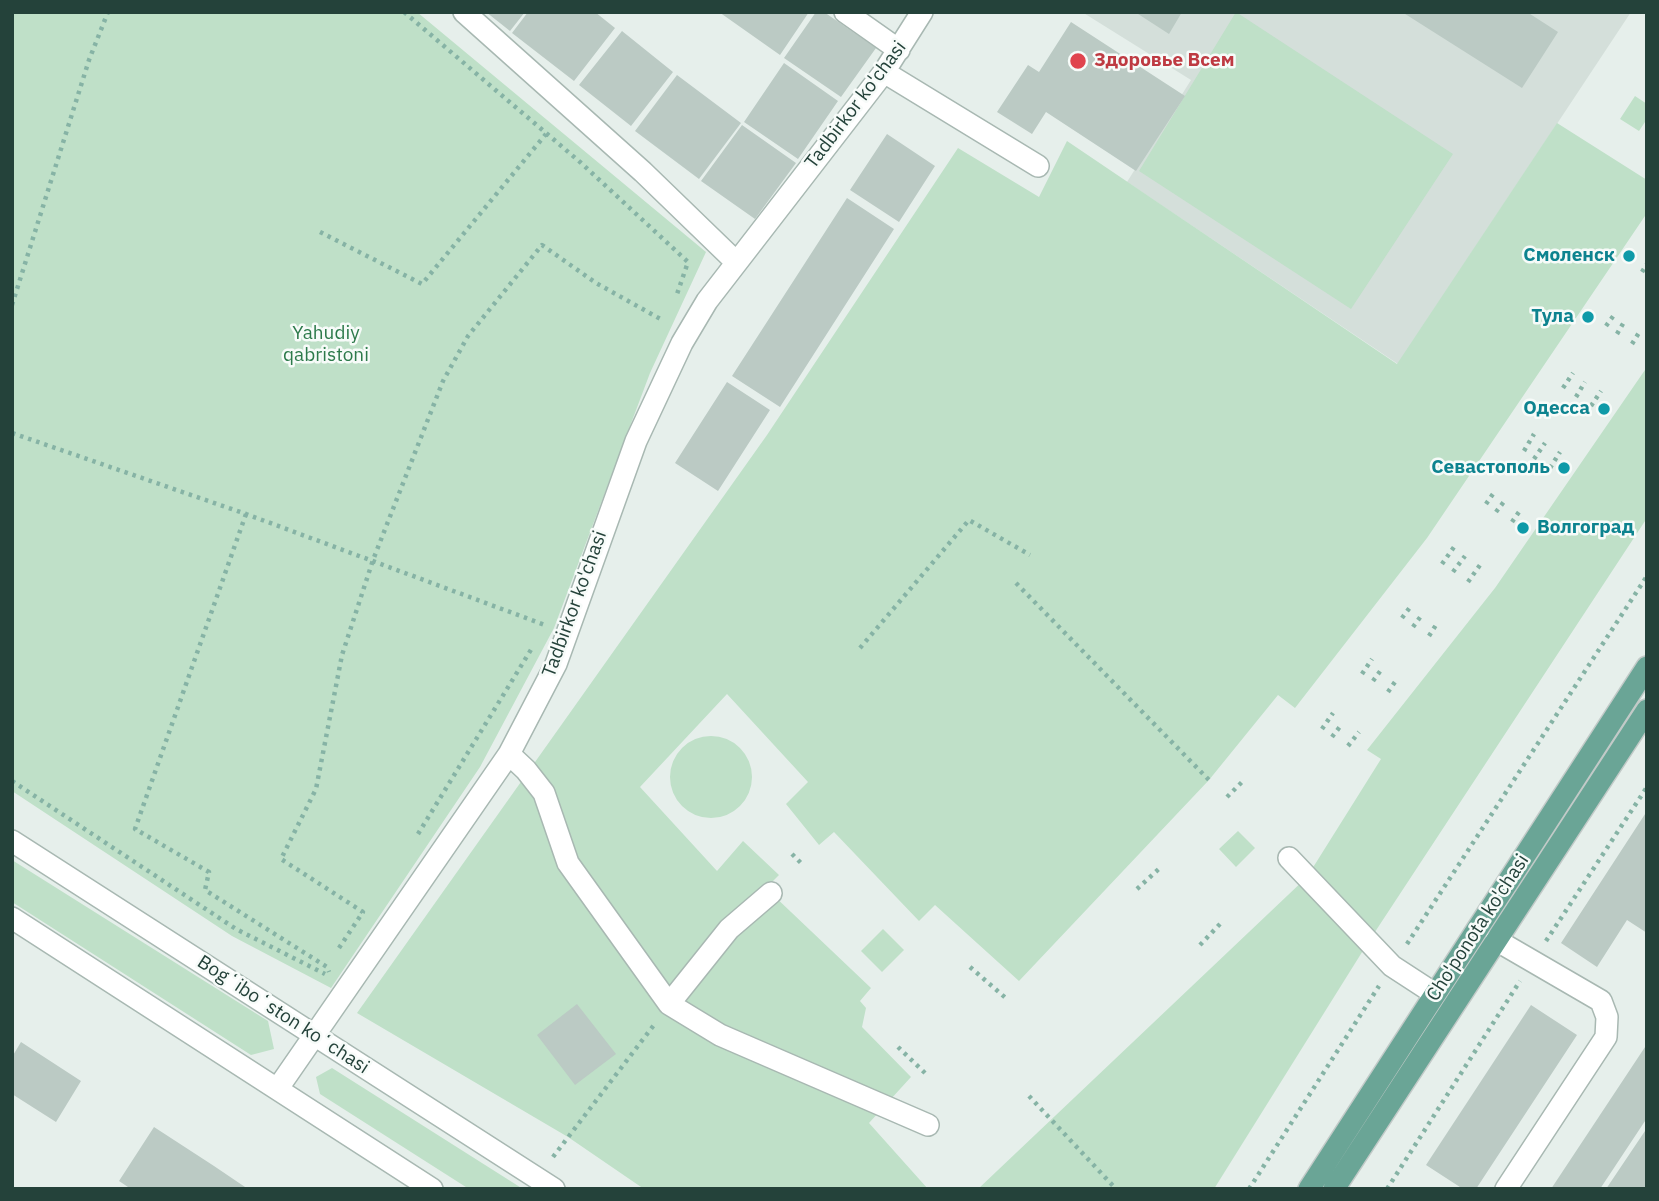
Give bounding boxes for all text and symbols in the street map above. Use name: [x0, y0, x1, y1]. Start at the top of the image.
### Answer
street label: Tadbirkor ko'chasi: [801, 37, 911, 173]
place label: Здоровье Всем: [1094, 50, 1234, 72]
marker: Здоровье Всем: [1068, 51, 1088, 71]
place label: Смоленск: [1523, 245, 1615, 267]
marker: Смоленск: [1621, 248, 1637, 264]
place label: Тула: [1531, 306, 1574, 328]
marker: Тула: [1580, 309, 1596, 325]
park label: Yahudiy qabristoni: [283, 323, 369, 367]
place label: Одесса: [1523, 398, 1590, 420]
marker: Одесса: [1596, 401, 1612, 417]
place label: Севастополь: [1431, 457, 1550, 479]
marker: Севастополь: [1556, 460, 1572, 476]
place label: Волгоград: [1537, 517, 1634, 539]
marker: Волгоград: [1515, 520, 1531, 536]
street label: Tadbirkor ko'chasi: [538, 528, 612, 680]
street label: Cho'ponota ko'chasi: [1422, 850, 1534, 1006]
street label: Bogʻiboʻston koʻchasi: [193, 951, 373, 1079]

